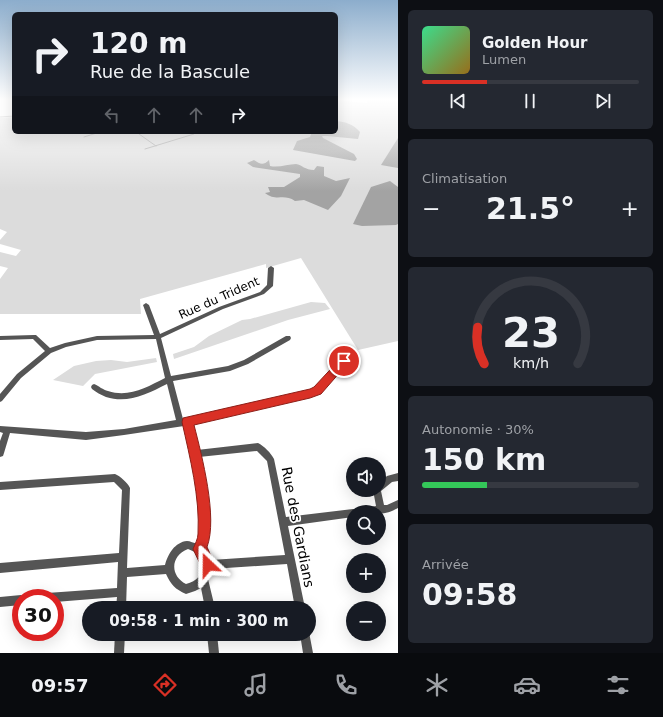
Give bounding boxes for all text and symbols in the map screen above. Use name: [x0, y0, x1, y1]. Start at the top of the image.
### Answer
text: 120 m: [90, 27, 187, 60]
icon: right: [24, 28, 76, 80]
text: Golden Hour: [482, 34, 588, 52]
text: Lumen: [482, 52, 526, 67]
text: Rue de la Bascule: [90, 61, 250, 82]
icon: previous: [447, 90, 469, 112]
icon: pause: [519, 90, 541, 112]
icon: next: [592, 90, 614, 112]
icon: left: [101, 104, 123, 126]
icon: ahead: [143, 104, 165, 126]
icon: ahead: [185, 104, 207, 126]
icon: right: [227, 104, 249, 126]
text: Climatisation: [422, 171, 507, 186]
text: 21.5°: [486, 191, 575, 226]
text: −: [422, 196, 440, 221]
text: +: [621, 196, 639, 221]
street label: Rue du Trident: [177, 274, 262, 322]
text: 23: [502, 308, 559, 357]
pin: [327, 344, 361, 378]
icon: arrive: [333, 350, 355, 372]
text: km/h: [512, 355, 549, 371]
text: Autonomie · 30%: [422, 422, 534, 437]
text: 150 km: [422, 442, 546, 477]
map controls: [346, 457, 386, 641]
button: sound: [346, 457, 386, 497]
street label: Rue des Gardians: [278, 465, 318, 589]
button: search: [346, 505, 386, 545]
position arrow: [187, 544, 229, 586]
button: +: [346, 553, 386, 593]
text: Arrivée: [422, 557, 469, 572]
text: 09:58: [422, 577, 518, 612]
speed limit sign: 30: [12, 589, 64, 641]
button: −: [346, 601, 386, 641]
text: 09:58 · 1 min · 300 m: [109, 612, 289, 630]
icon: directions: [151, 671, 179, 699]
icon: music: [242, 671, 270, 699]
icon: phone: [332, 671, 360, 699]
icon: climate: [423, 671, 451, 699]
icon: car: [513, 671, 541, 699]
icon: filters: [604, 671, 632, 699]
text: 09:57: [31, 675, 89, 696]

